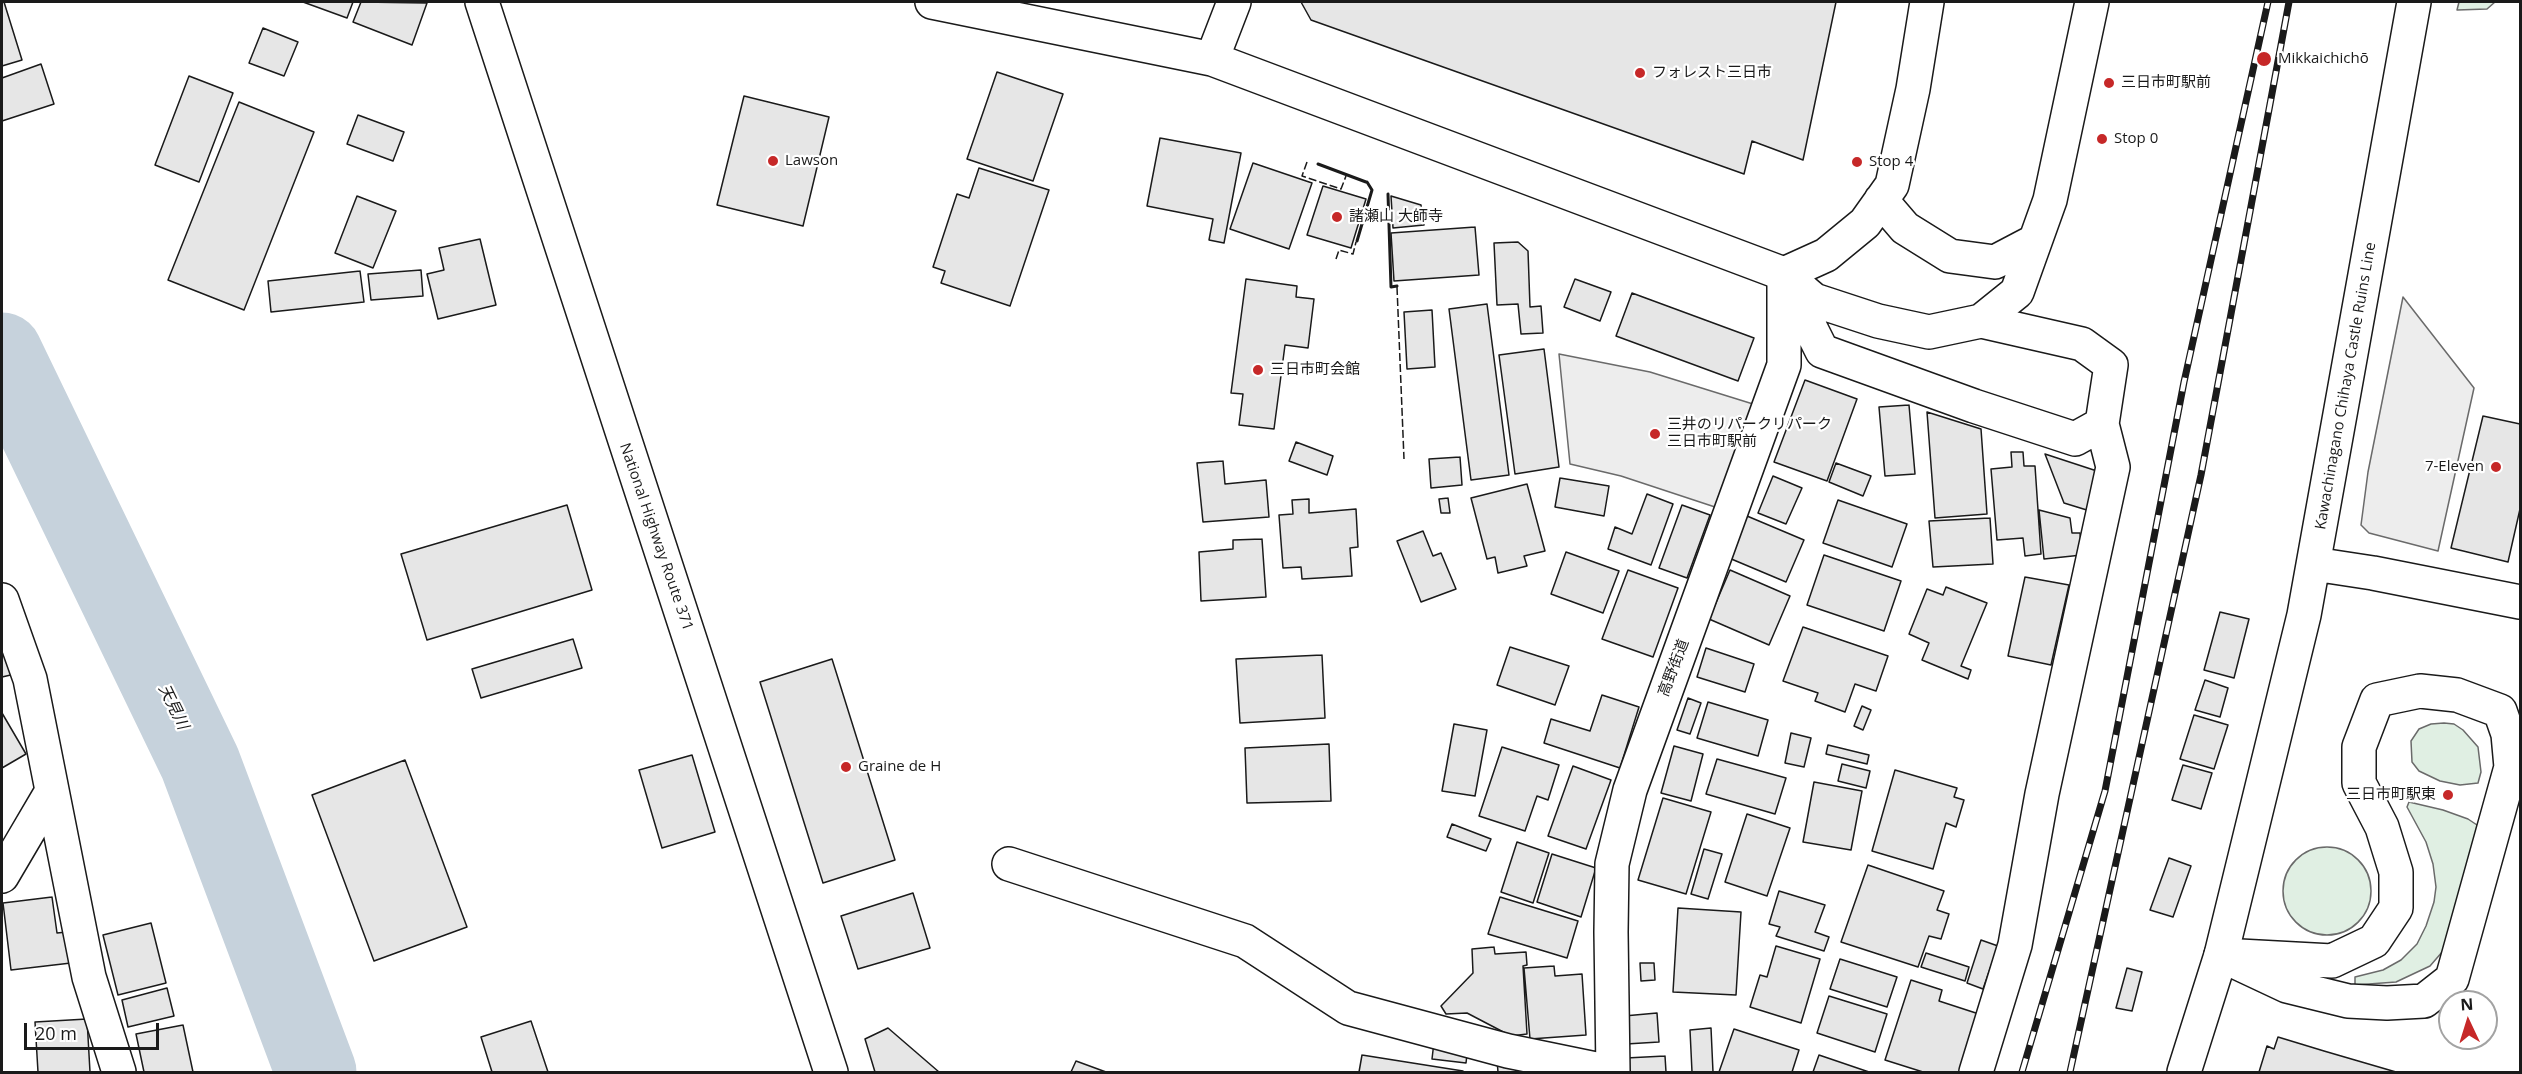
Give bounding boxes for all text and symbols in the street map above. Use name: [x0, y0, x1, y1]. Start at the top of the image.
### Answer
marker: Mikkaichichō: [2255, 50, 2273, 68]
place label: Mikkaichichō: [2278, 50, 2369, 68]
place label: フォレスト三日市: [1652, 64, 1772, 82]
marker: フォレスト三日市: [1633, 66, 1647, 80]
place label: 三日市町駅前: [2121, 74, 2211, 92]
marker: 三日市町駅前: [2102, 76, 2116, 90]
place label: Stop 0: [2114, 130, 2158, 148]
marker: Stop 0: [2095, 132, 2109, 146]
place label: Lawson: [785, 152, 838, 170]
place label: Stop 4: [1869, 153, 1913, 171]
marker: Lawson: [766, 154, 780, 168]
marker: Stop 4: [1850, 155, 1864, 169]
place label: 諸瀬山 大師寺: [1349, 208, 1443, 226]
marker: 諸瀬山 大師寺: [1330, 210, 1344, 224]
street label: Kawachinagano Chihaya Castle Ruins Line: [2312, 241, 2380, 531]
place label: 三日市町会館: [1270, 361, 1360, 379]
marker: 三日市町会館: [1251, 363, 1265, 377]
place label: 三井のリパークリパーク 三日市町駅前: [1667, 416, 1832, 451]
marker: 三井のリパークリパーク 三日市町駅前: [1648, 427, 1662, 441]
street label: National Highway Route 371: [615, 441, 697, 633]
place label: 7-Eleven: [2425, 458, 2484, 476]
marker: 7-Eleven: [2489, 460, 2503, 474]
street label: 高野街道: [1655, 637, 1693, 699]
water label: 天見川: [154, 681, 192, 733]
place label: Graine de H: [858, 758, 941, 776]
marker: Graine de H: [839, 760, 853, 774]
place label: 三日市町駅東: [2346, 786, 2436, 804]
marker: 三日市町駅東: [2441, 788, 2455, 802]
north arrow: [2438, 990, 2498, 1050]
text: N: [2460, 993, 2474, 1015]
scale bar: [27, 1011, 162, 1049]
text: 20 m: [35, 1021, 77, 1045]

